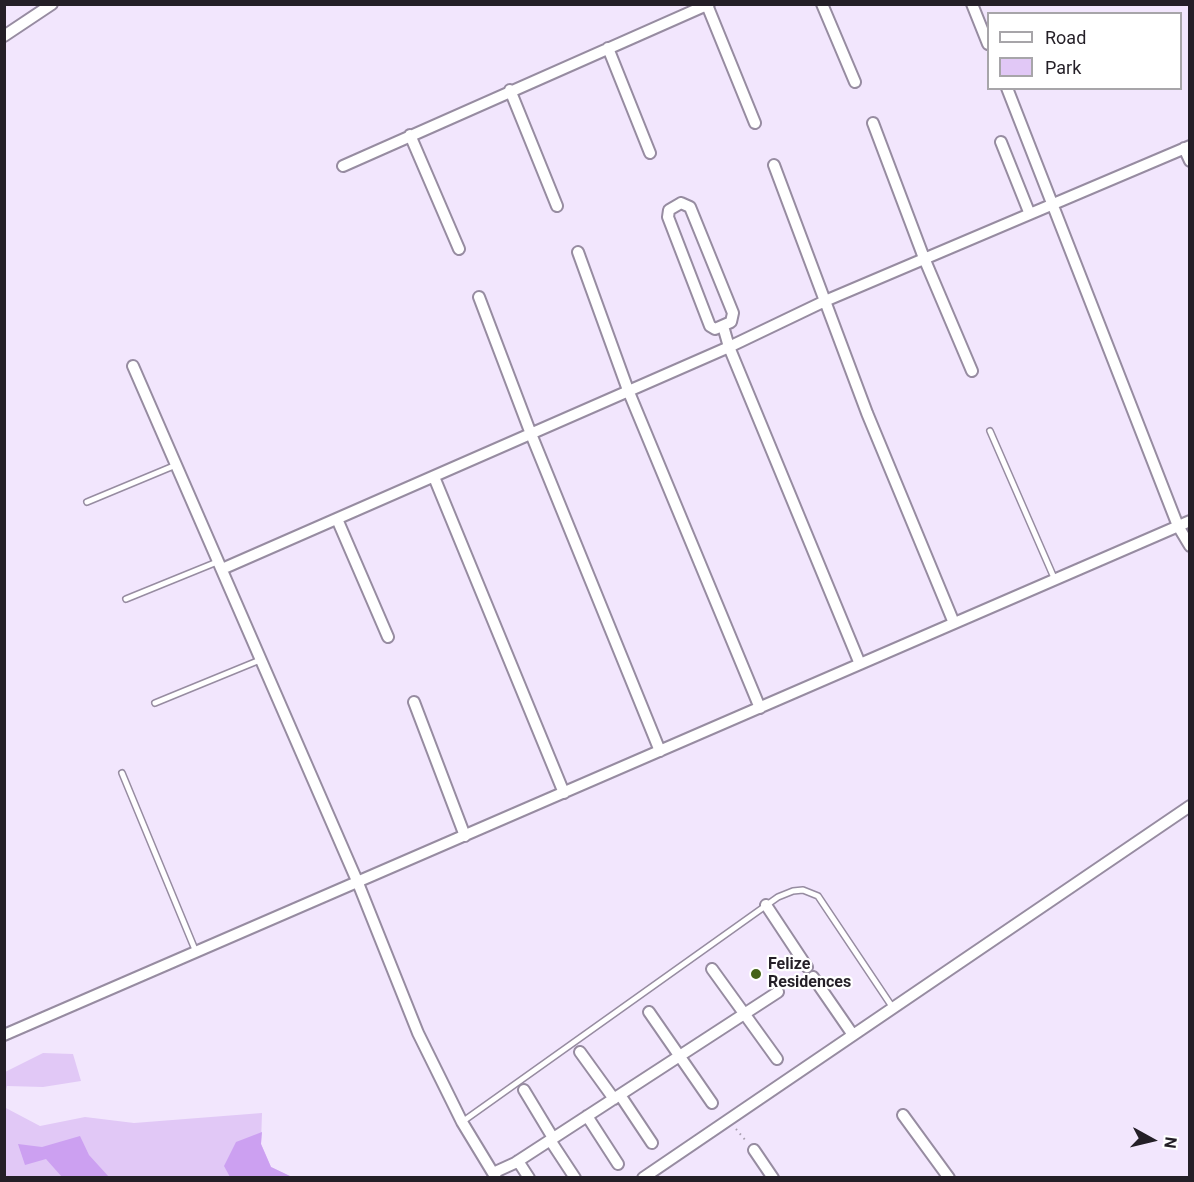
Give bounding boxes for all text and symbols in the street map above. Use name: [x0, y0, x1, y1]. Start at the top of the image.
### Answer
legend: [987, 12, 1182, 90]
text: Road: [1045, 27, 1086, 48]
text: Park: [1045, 57, 1081, 78]
place label: Felize Residences: [768, 955, 851, 993]
marker: Felize Residences: [749, 967, 763, 981]
north arrow: [1122, 1110, 1182, 1170]
text: N: [1160, 1136, 1181, 1149]

